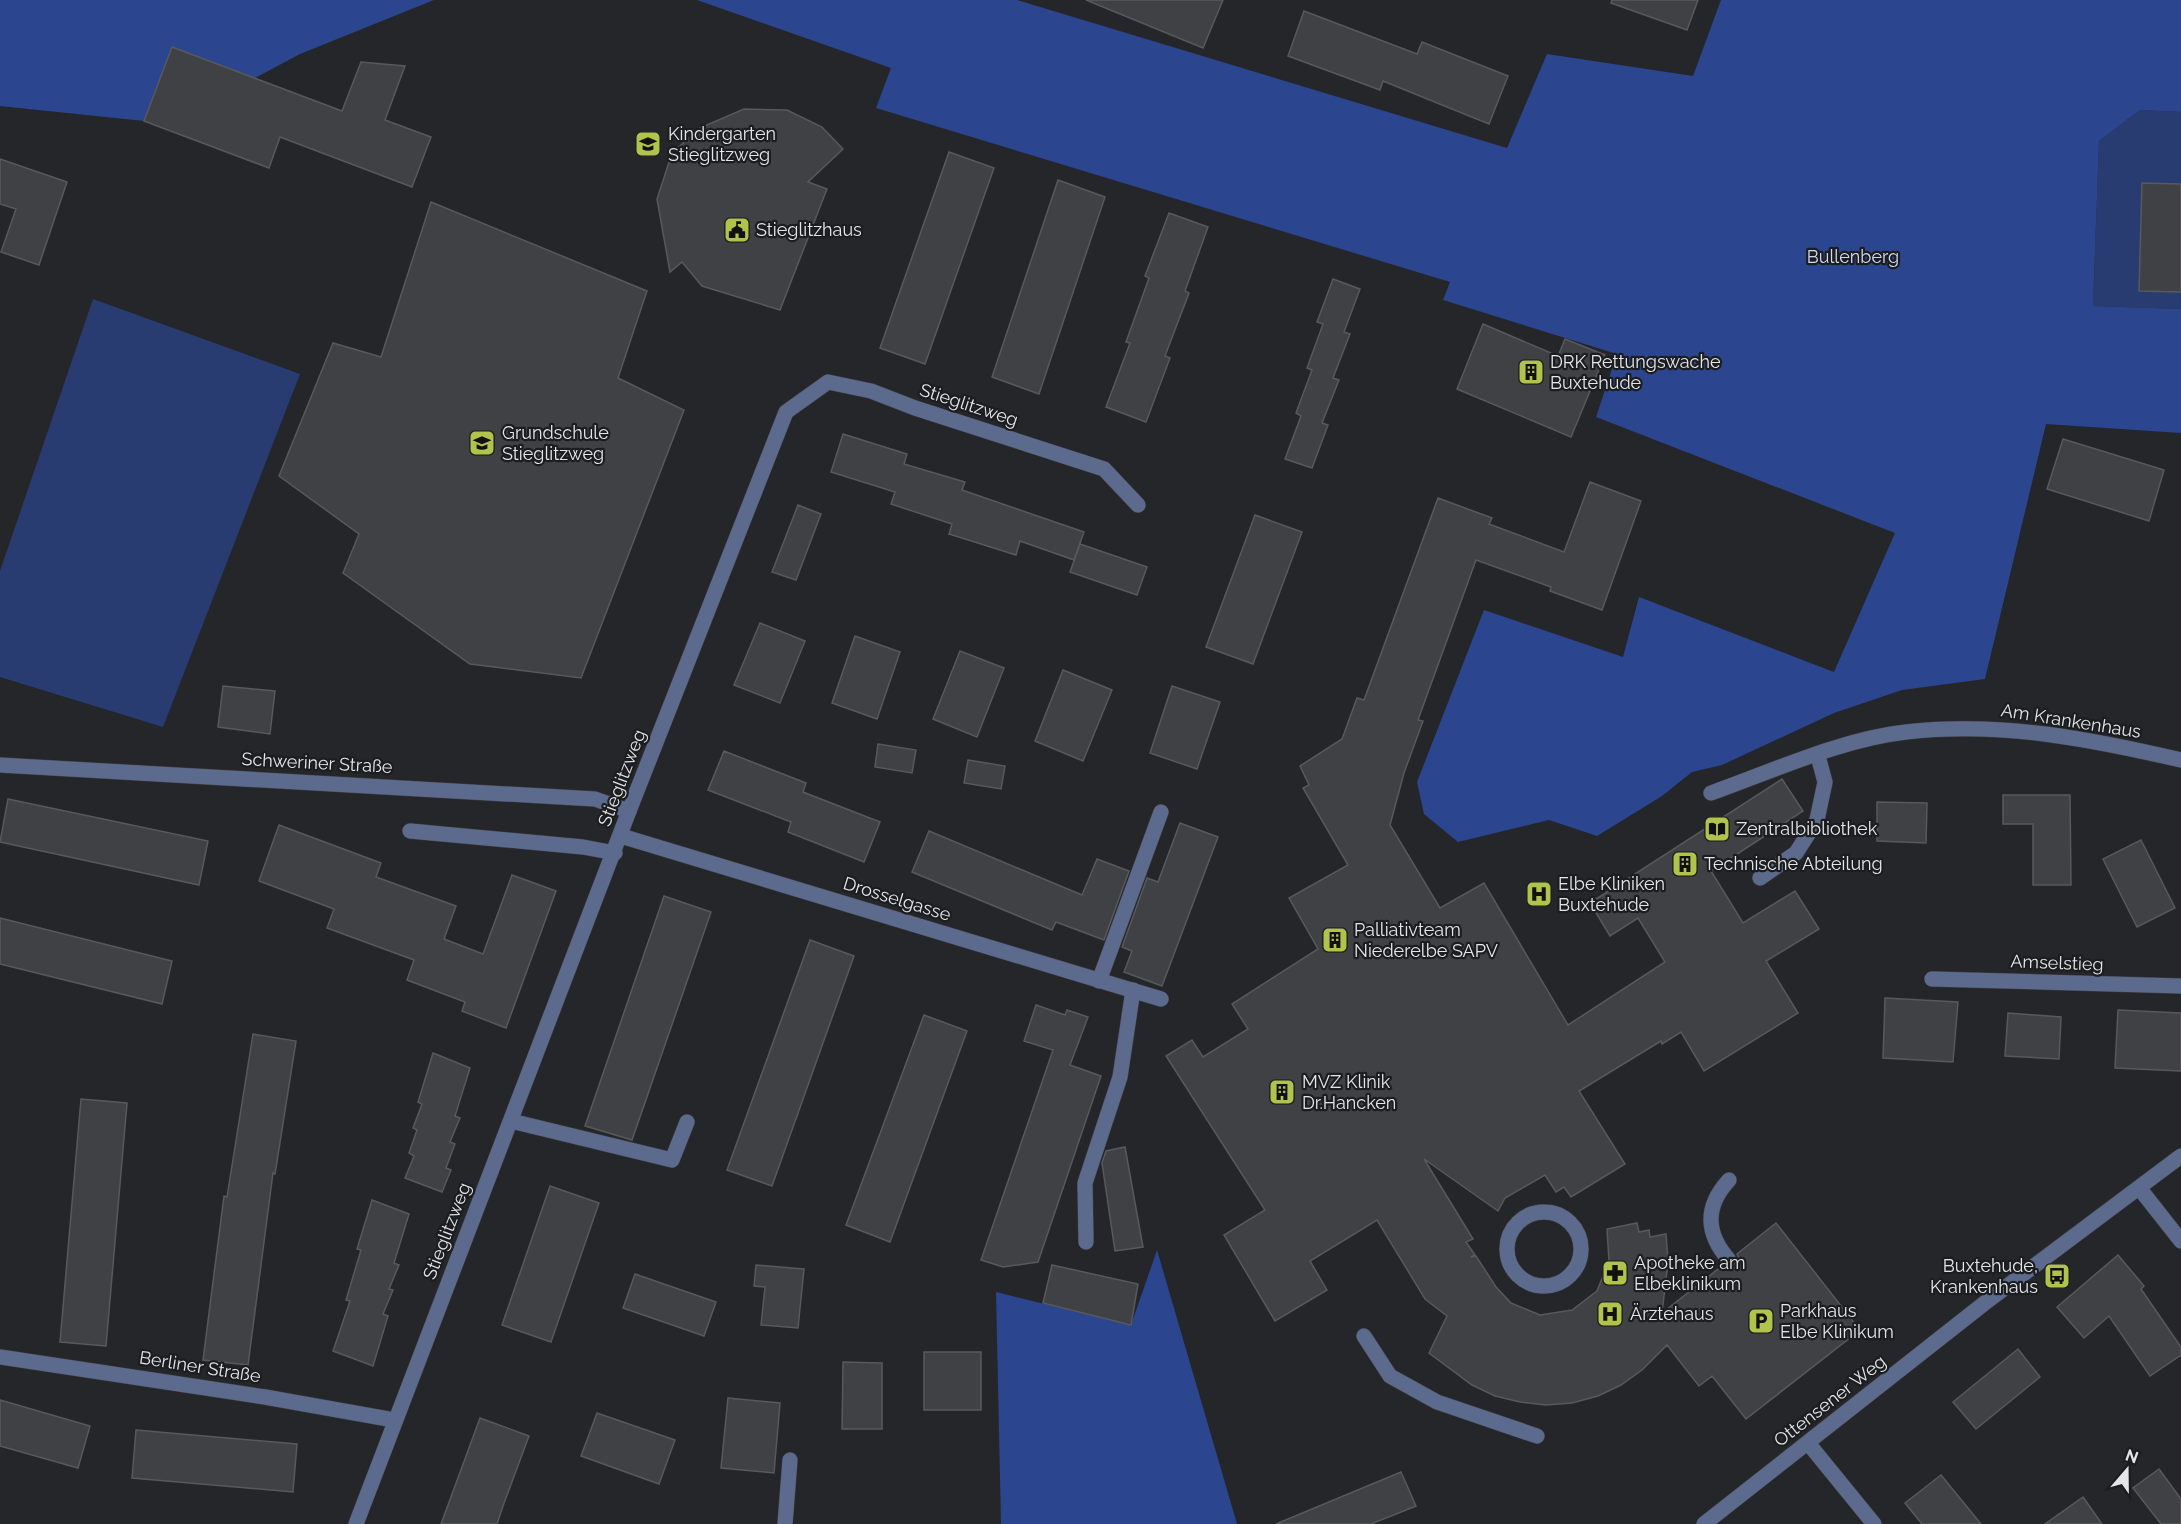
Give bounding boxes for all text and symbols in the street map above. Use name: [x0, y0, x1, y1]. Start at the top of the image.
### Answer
place label: Kindergarten Stieglitzweg: [668, 123, 776, 165]
school or university icon: Kindergarten Stieglitzweg: [633, 129, 663, 159]
public building icon: Stieglitzhaus: [722, 215, 752, 245]
place label: Stieglitzhaus: [756, 219, 862, 240]
park label: Bullenberg: [1807, 246, 1899, 267]
place label: DRK Rettungswache Buxtehude: [1550, 351, 1721, 393]
building icon: DRK Rettungswache Buxtehude: [1516, 357, 1546, 387]
street label: Stieglitzweg: [917, 379, 1021, 430]
place label: Grundschule Stieglitzweg: [502, 422, 609, 464]
school or university icon: Grundschule Stieglitzweg: [467, 428, 497, 458]
street label: Am Krankenhaus: [2000, 699, 2143, 742]
street label: Stieglitzweg: [593, 726, 650, 829]
street label: Schweriner Straße: [241, 748, 393, 777]
library icon: Zentralbibliothek: [1702, 814, 1732, 844]
place label: Zentralbibliothek: [1736, 818, 1878, 839]
building icon: Technische Abteilung: [1670, 849, 1700, 879]
place label: Technische Abteilung: [1704, 853, 1883, 874]
street label: Drosselgasse: [841, 872, 954, 925]
place label: Elbe Kliniken Buxtehude: [1558, 873, 1665, 915]
hospital icon: Elbe Kliniken Buxtehude: [1524, 879, 1554, 909]
place label: Palliativteam Niederelbe SAPV: [1354, 919, 1498, 961]
building icon: Palliativteam Niederelbe SAPV: [1320, 925, 1350, 955]
street label: Amselstieg: [2010, 950, 2104, 975]
place label: MVZ Klinik Dr.Hancken: [1302, 1071, 1396, 1113]
building icon: MVZ Klinik Dr.Hancken: [1267, 1077, 1297, 1107]
street label: Stieglitzweg: [418, 1179, 475, 1282]
place label: Apotheke am Elbeklinikum: [1634, 1252, 1746, 1294]
place label: Buxtehude, Krankenhaus: [1930, 1255, 2038, 1297]
pharmacy icon: Apotheke am Elbeklinikum: [1600, 1258, 1630, 1288]
bus stop icon: Buxtehude, Krankenhaus: [2042, 1261, 2072, 1291]
hospital icon: Ärztehaus: [1595, 1299, 1625, 1329]
place label: Parkhaus Elbe Klinikum: [1780, 1300, 1894, 1342]
place label: Ärztehaus: [1630, 1303, 1714, 1324]
parking icon: Parkhaus Elbe Klinikum: [1746, 1306, 1776, 1336]
street label: Berliner Straße: [138, 1347, 263, 1387]
street label: Ottensener Weg: [1770, 1350, 1890, 1451]
north arrow: [2097, 1440, 2157, 1500]
text: N: [2123, 1445, 2141, 1467]

